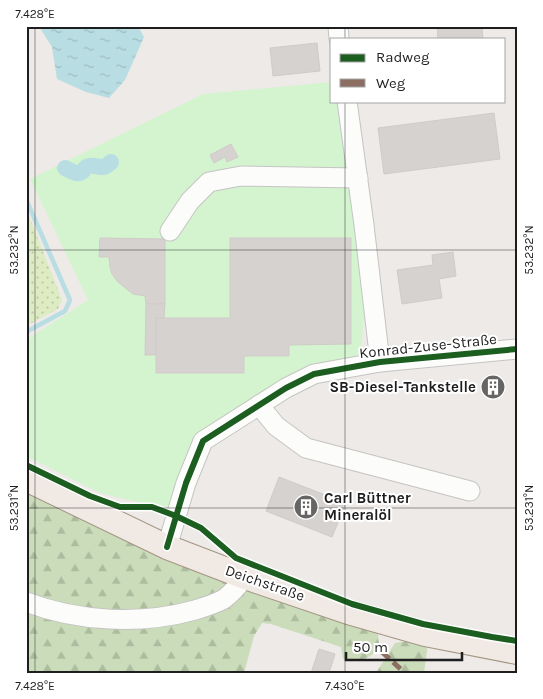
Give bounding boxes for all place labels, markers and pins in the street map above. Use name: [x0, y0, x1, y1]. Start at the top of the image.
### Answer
building icon: SB-Diesel-Tankstelle: [480, 374, 506, 400]
place label: SB-Diesel-Tankstelle: [330, 378, 476, 396]
place label: Carl Büttner Mineralöl: [324, 489, 411, 524]
building icon: Carl Büttner Mineralöl: [293, 494, 319, 520]

